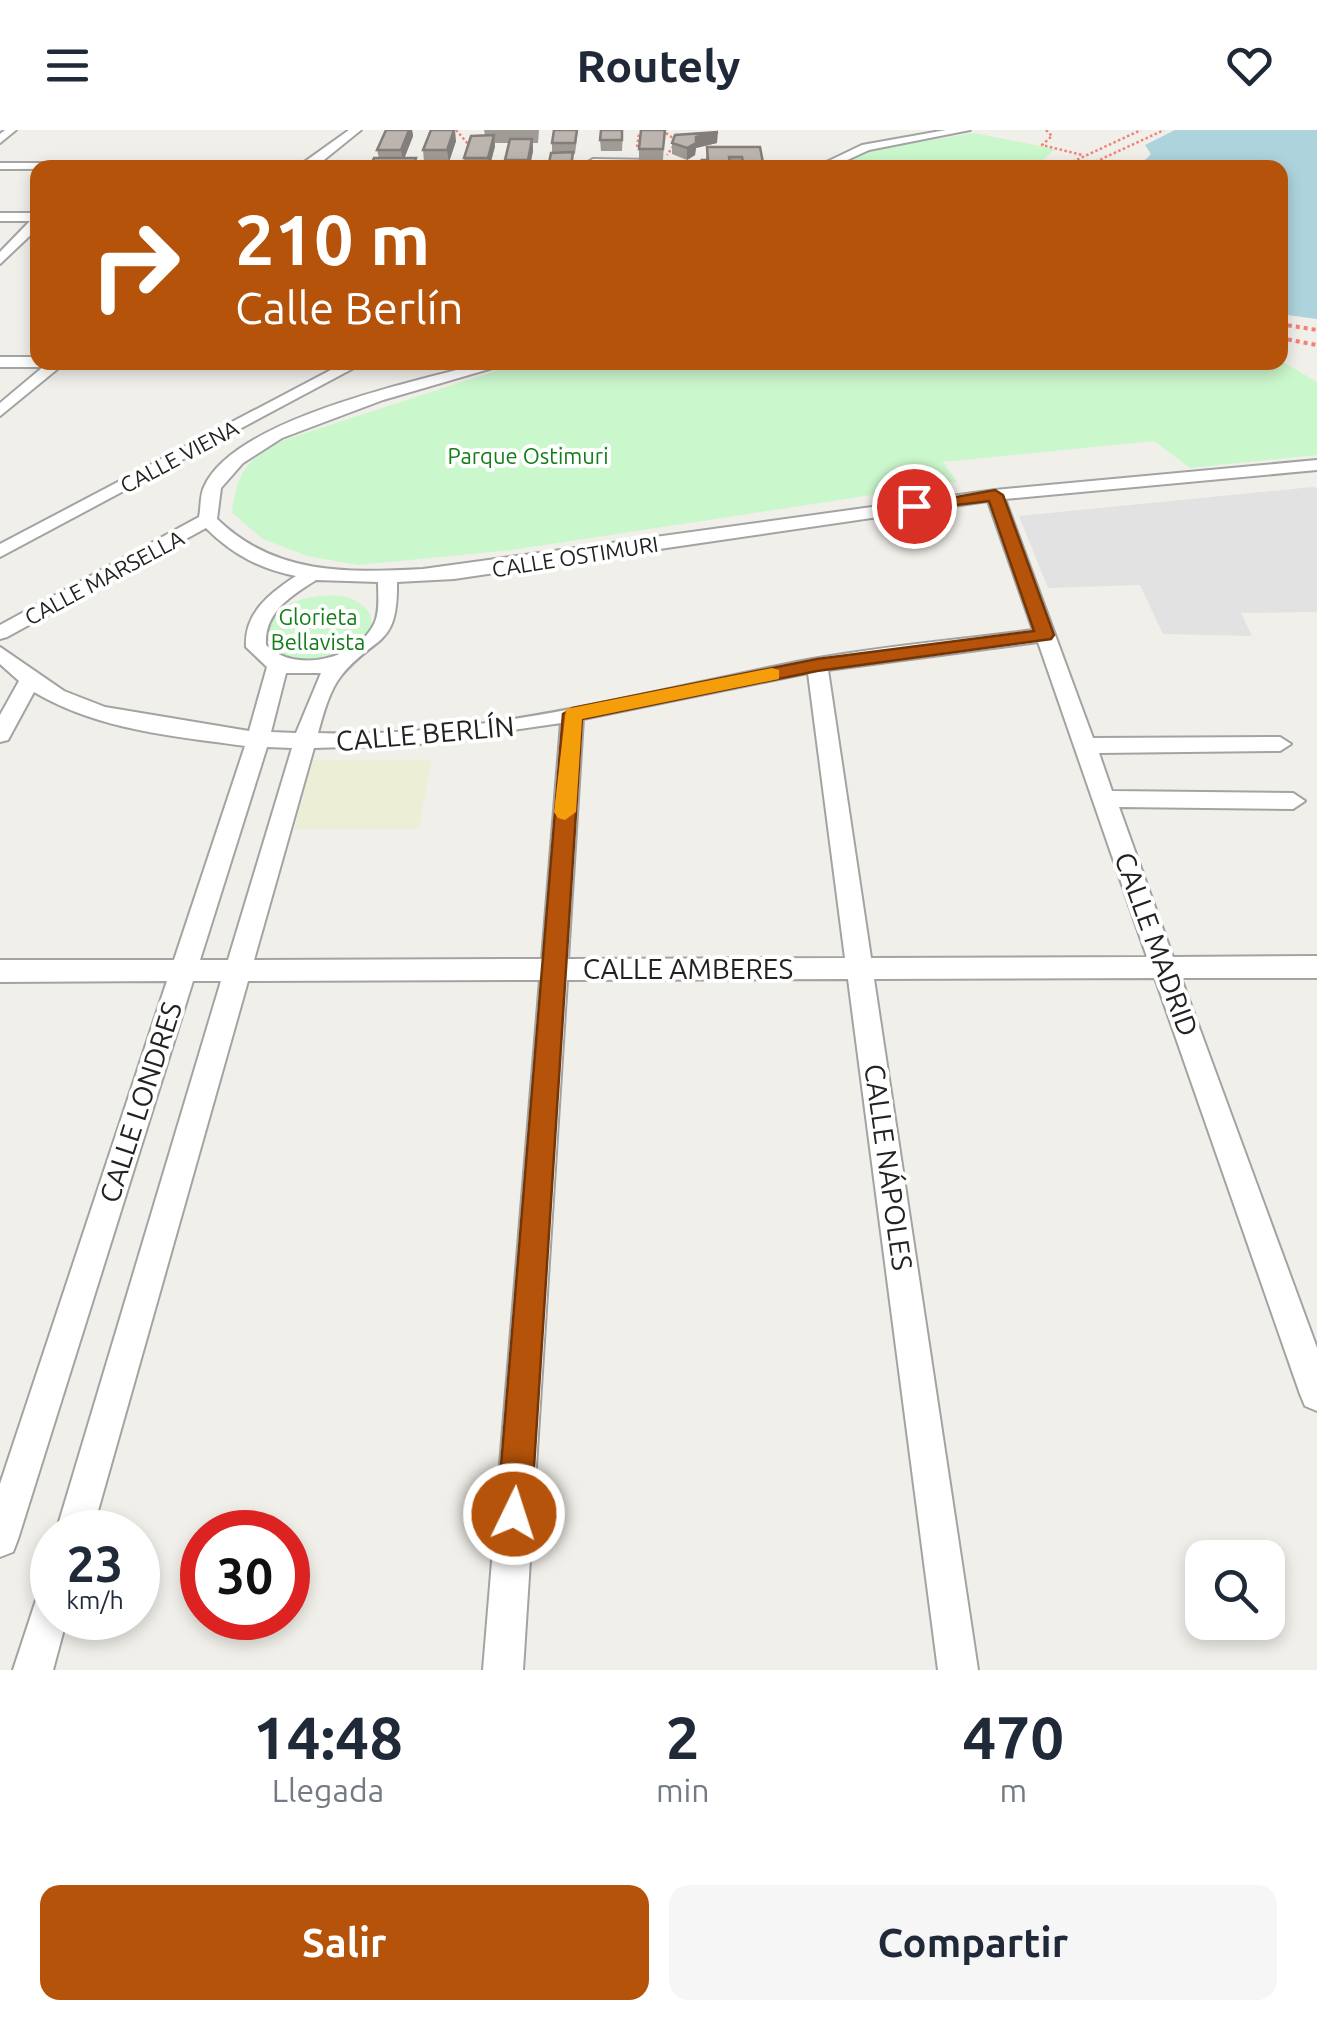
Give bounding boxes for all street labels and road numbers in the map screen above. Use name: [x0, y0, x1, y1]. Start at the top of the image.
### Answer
street label: CALLE VIENA: [116, 414, 243, 498]
street label: CALLE MARSELLA: [20, 524, 188, 629]
street label: CALLE OSTIMURI: [490, 531, 660, 581]
street label: CALLE BERLÍN: [334, 709, 516, 756]
street label: CALLE MADRID: [1109, 848, 1205, 1040]
street label: CALLE AMBERES: [583, 953, 793, 984]
street label: CALLE LONDRES: [93, 998, 187, 1206]
street label: CALLE NÁPOLES: [859, 1062, 920, 1272]

